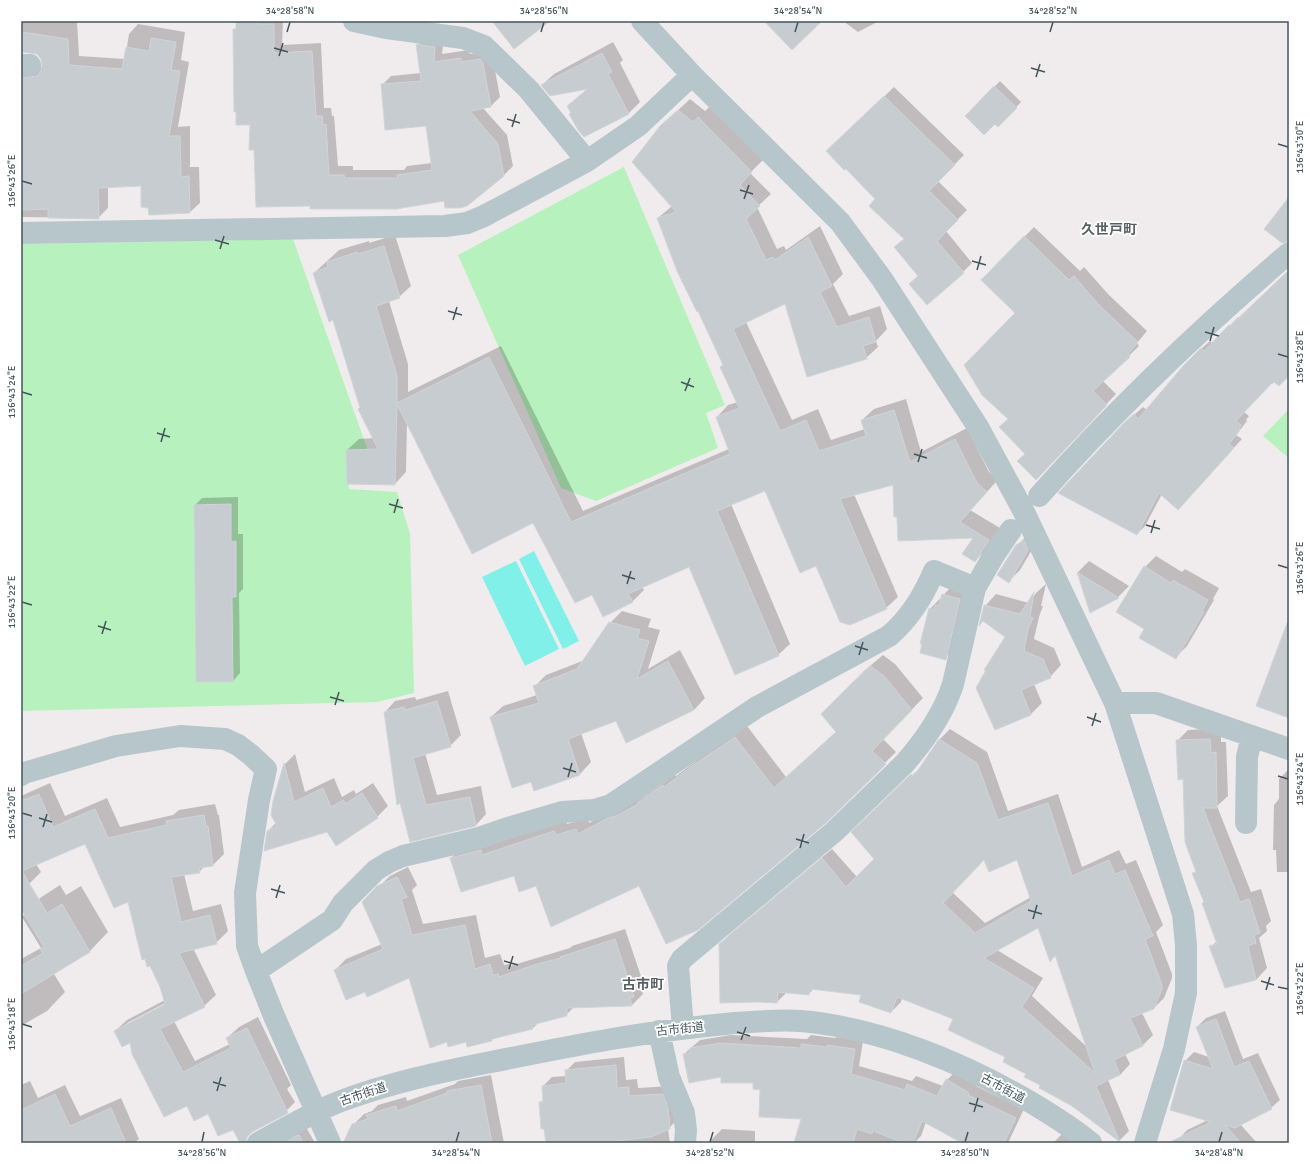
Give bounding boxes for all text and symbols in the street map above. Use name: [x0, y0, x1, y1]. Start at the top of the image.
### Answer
text: 34°28'58"N: [266, 5, 314, 17]
text: 34°28'56"N: [520, 5, 568, 17]
text: 34°28'54"N: [774, 5, 822, 17]
text: 34°28'52"N: [1029, 5, 1077, 17]
text: 136°43'30"E: [1294, 120, 1306, 174]
text: 136°43'26"E: [6, 154, 18, 208]
district label: 久世戸町: [1081, 221, 1137, 238]
text: 136°43'28"E: [1294, 330, 1306, 384]
text: 136°43'24"E: [6, 365, 18, 419]
text: 136°43'26"E: [1294, 541, 1306, 595]
text: 136°43'22"E: [6, 575, 18, 629]
text: 136°43'24"E: [1294, 752, 1306, 806]
text: 136°43'20"E: [6, 786, 18, 840]
text: 136°43'22"E: [1294, 962, 1306, 1016]
district label: 古市町: [622, 976, 664, 993]
text: 136°43'18"E: [6, 997, 18, 1051]
street label: 古市街道: [655, 1020, 705, 1039]
street label: 古市街道: [978, 1071, 1027, 1106]
street label: 古市街道: [338, 1080, 388, 1109]
text: 34°28'56"N: [178, 1147, 226, 1159]
text: 34°28'54"N: [432, 1147, 480, 1159]
text: 34°28'52"N: [686, 1147, 734, 1159]
text: 34°28'50"N: [941, 1147, 989, 1159]
text: 34°28'48"N: [1195, 1147, 1243, 1159]

